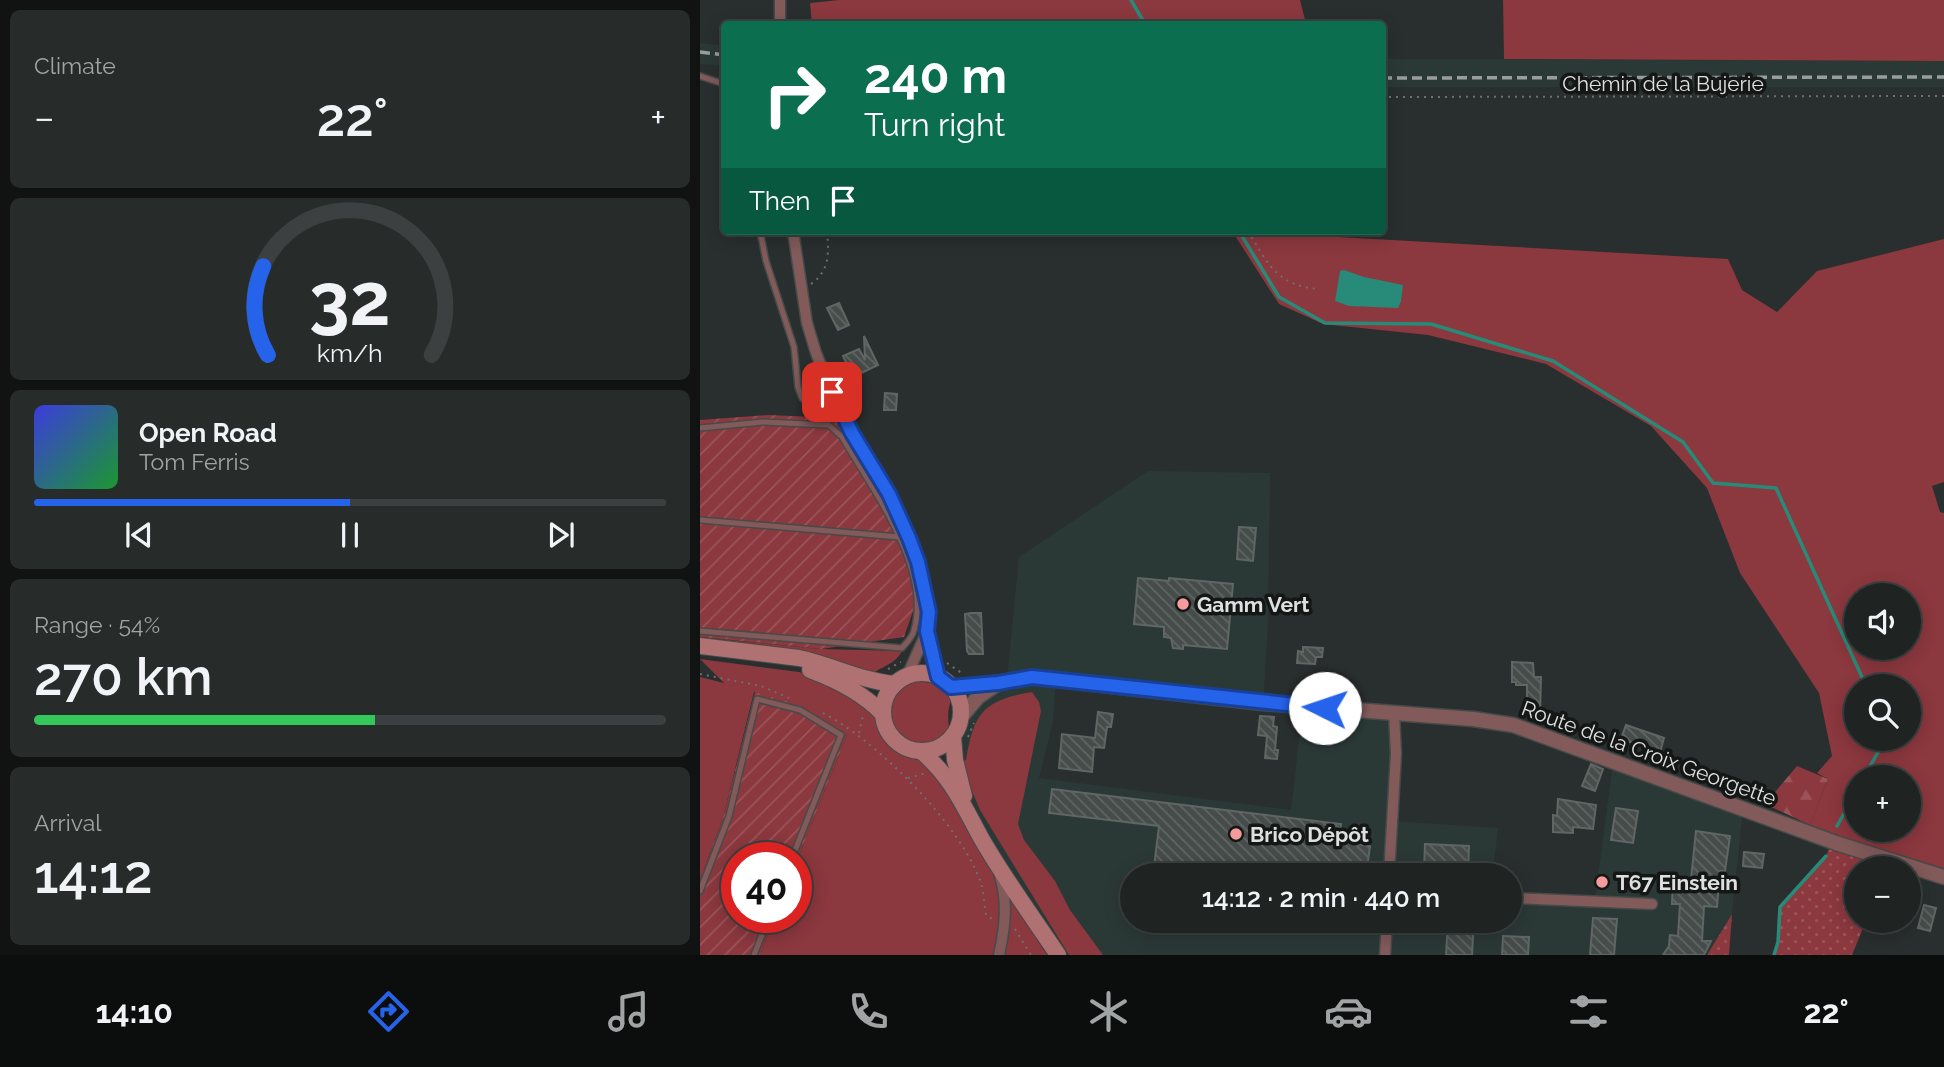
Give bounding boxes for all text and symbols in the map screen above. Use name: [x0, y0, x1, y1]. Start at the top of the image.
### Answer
text: 240 m: [864, 47, 1007, 104]
icon: right: [749, 49, 840, 140]
text: Climate: [34, 52, 116, 79]
street label: Chemin de la Bujerie: [1562, 71, 1764, 96]
text: 22°: [317, 87, 388, 148]
text: −: [34, 95, 54, 140]
text: +: [650, 95, 666, 140]
text: Turn right: [864, 106, 1005, 143]
icon: arrive: [824, 182, 862, 220]
text: Then: [749, 186, 810, 216]
text: 32: [309, 258, 391, 343]
text: km/h: [317, 338, 383, 368]
pin: [802, 362, 862, 422]
icon: arrive: [813, 373, 851, 411]
text: Open Road: [139, 418, 277, 448]
text: Tom Ferris: [139, 448, 250, 475]
icon: previous: [120, 516, 158, 554]
icon: pause: [331, 516, 369, 554]
icon: next: [542, 516, 580, 554]
map controls: [1844, 583, 1921, 933]
button: sound: [1844, 583, 1921, 660]
place label: Gamm Vert: [1197, 592, 1309, 617]
marker: Gamm Vert: [1175, 596, 1191, 612]
text: Range · 54%: [34, 611, 160, 638]
text: 270 km: [34, 646, 213, 707]
position arrow: [1288, 671, 1362, 745]
button: search: [1844, 674, 1921, 751]
street label: Route de la Croix Georgette: [1518, 695, 1780, 811]
button: +: [1844, 765, 1921, 842]
text: Arrival: [34, 809, 101, 836]
place label: Brico Dépôt: [1250, 822, 1369, 847]
marker: Brico Dépôt: [1228, 826, 1244, 842]
speed limit sign: 40: [721, 842, 812, 933]
text: 14:12: [34, 844, 152, 905]
button: −: [1844, 856, 1921, 933]
place label: T67 Einstein: [1616, 870, 1738, 895]
marker: T67 Einstein: [1594, 874, 1610, 890]
text: 14:12 · 2 min · 440 m: [1202, 883, 1440, 913]
icon: directions: [364, 987, 413, 1036]
icon: music: [604, 987, 653, 1036]
icon: phone: [844, 987, 893, 1036]
icon: climate: [1084, 987, 1133, 1036]
icon: car: [1324, 987, 1373, 1036]
icon: filters: [1564, 987, 1613, 1036]
text: 14:10: [95, 993, 173, 1030]
text: 22°: [1803, 993, 1849, 1030]

